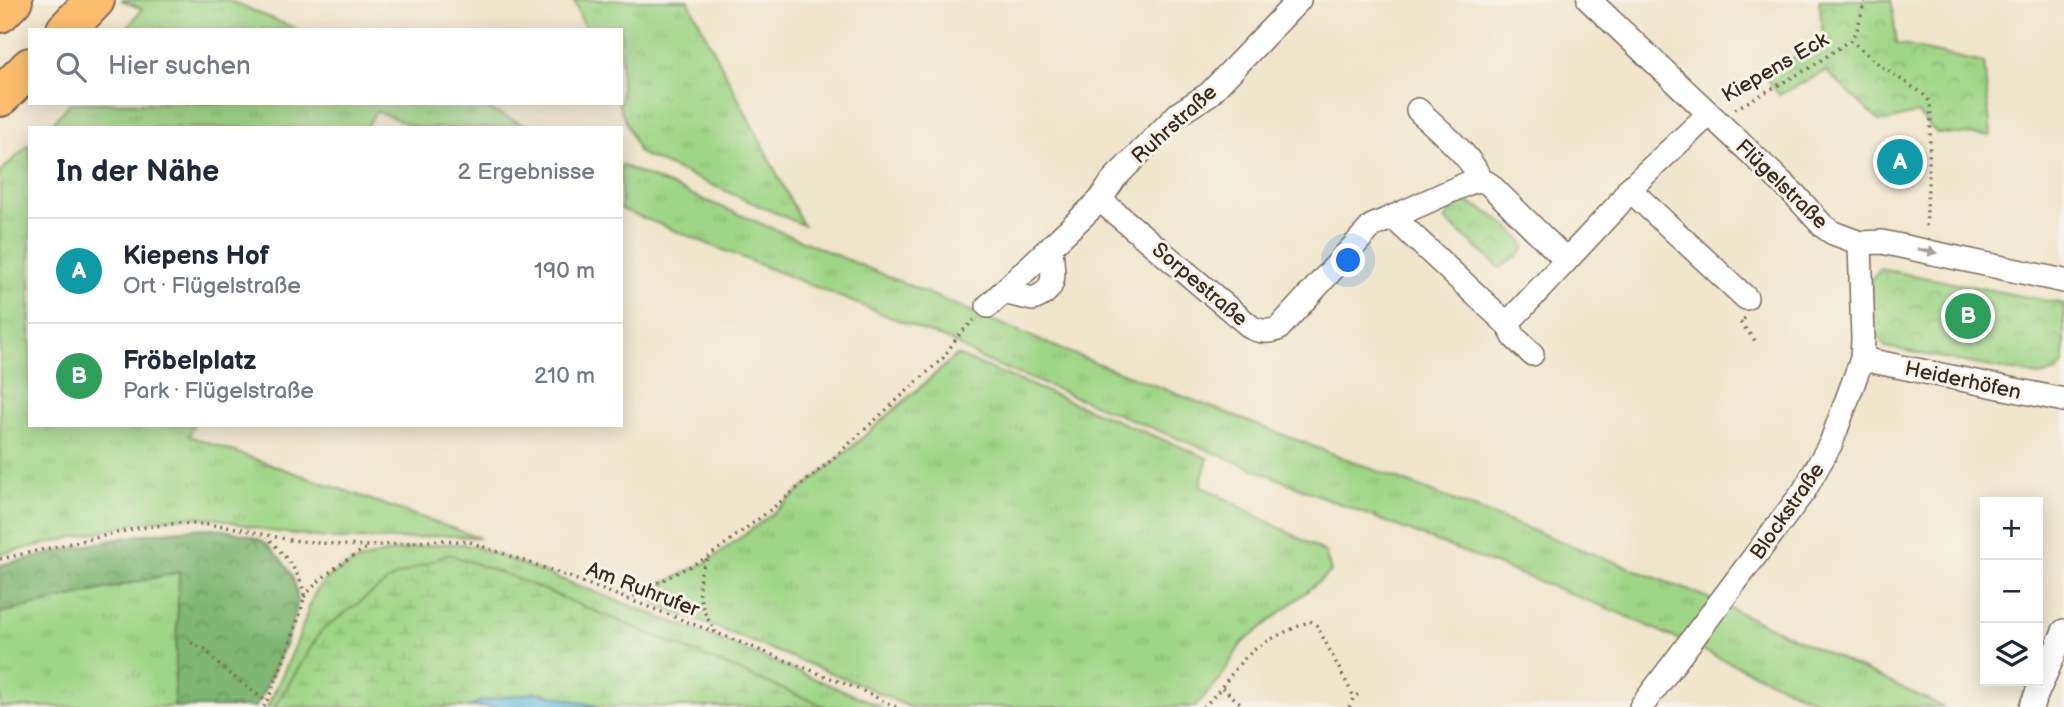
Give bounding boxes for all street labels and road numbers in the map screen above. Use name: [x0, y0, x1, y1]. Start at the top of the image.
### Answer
street label: Kiepens Eck: [1718, 27, 1834, 108]
street label: Ruhrstraße: [1127, 80, 1222, 169]
street label: Flügelstraße: [1730, 134, 1833, 234]
street label: Sorpestraße: [1147, 237, 1252, 332]
street label: Heiderhöfen: [1903, 356, 2023, 405]
street label: Blockstraße: [1745, 458, 1830, 564]
street label: Am Ruhrufer: [583, 556, 703, 623]

